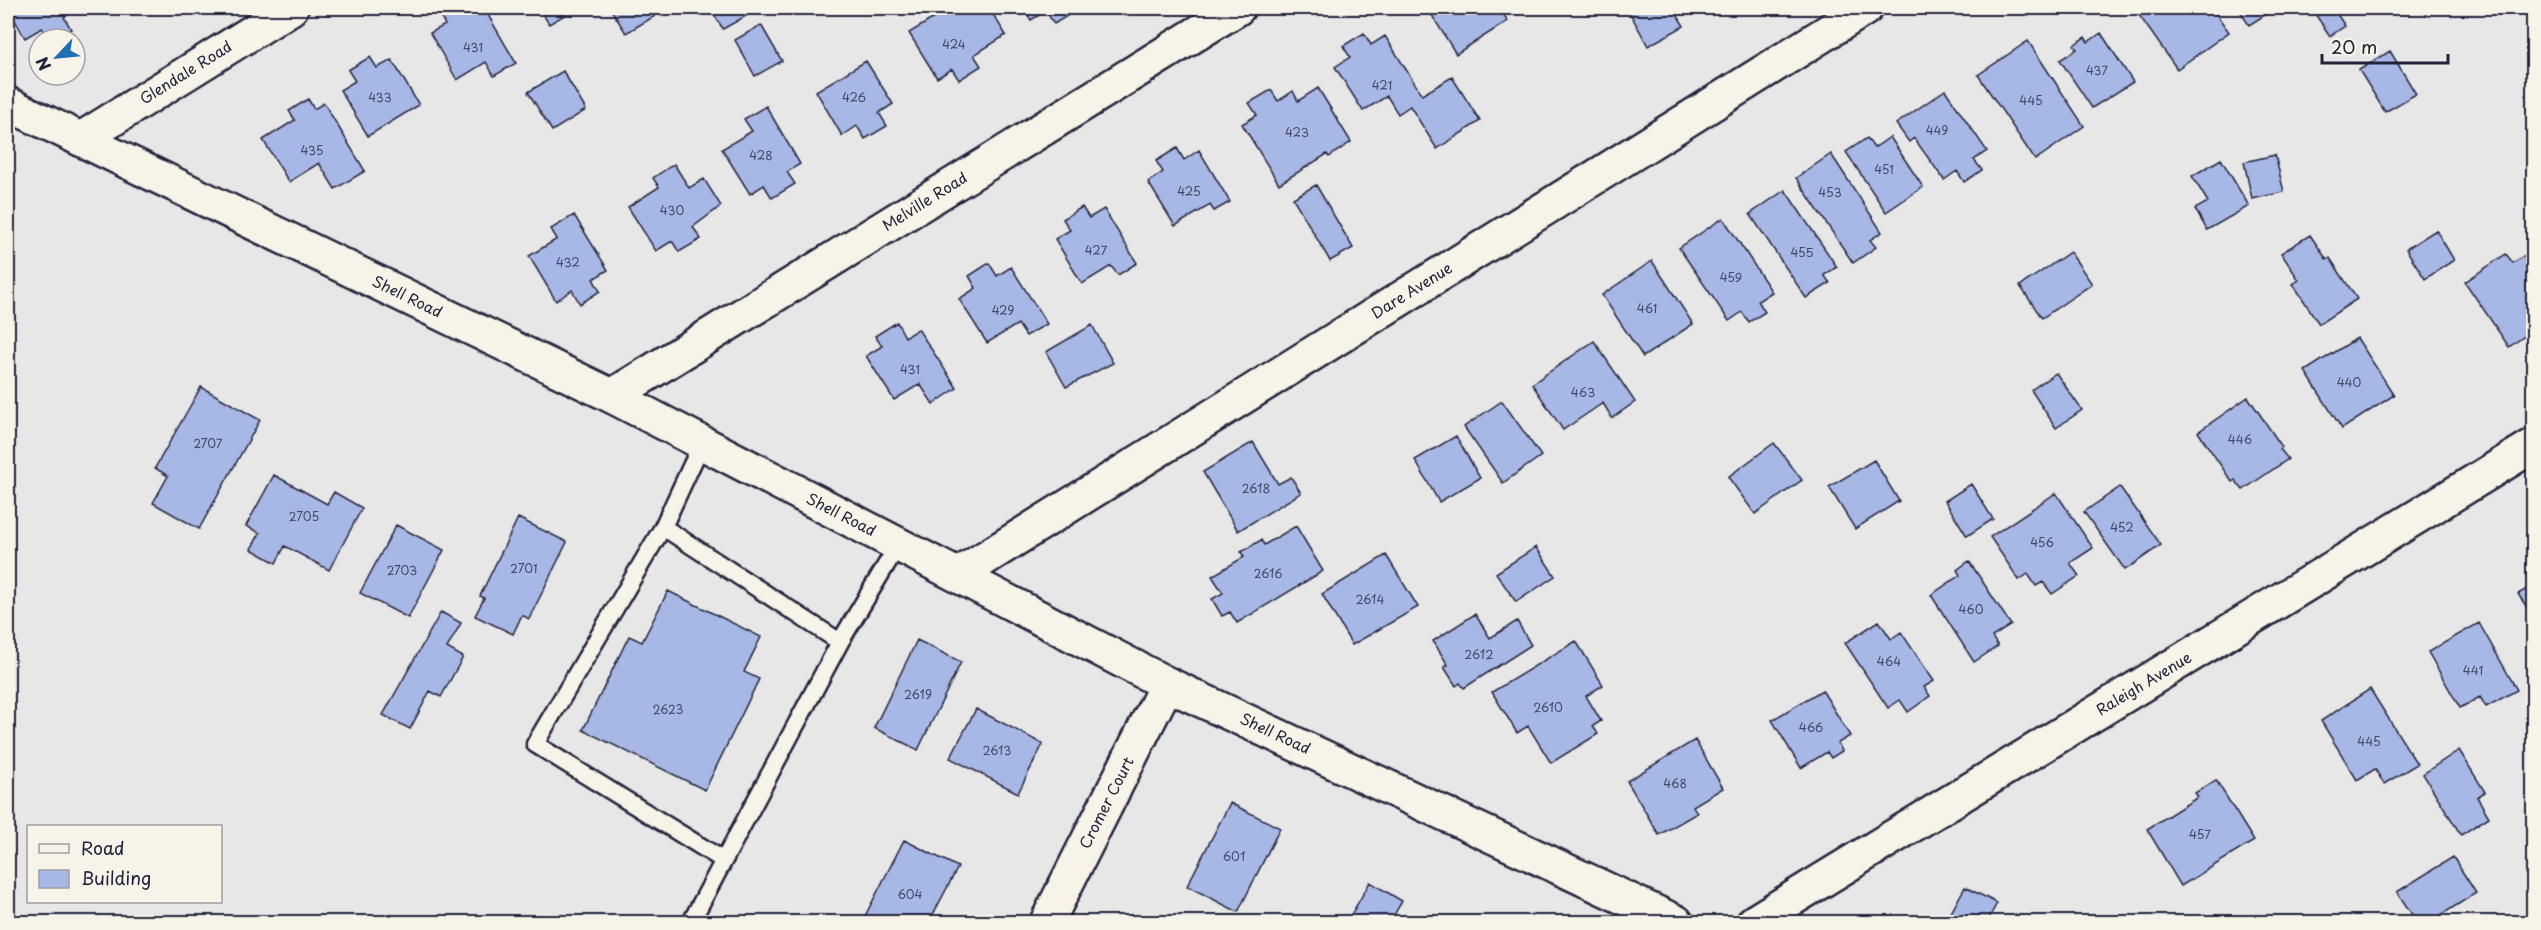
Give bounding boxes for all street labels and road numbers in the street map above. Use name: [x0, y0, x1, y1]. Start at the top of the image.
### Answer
street label: Glendale Road: [135, 34, 236, 109]
street label: Melville Road: [877, 165, 971, 236]
street label: Dare Avenue: [1366, 256, 1456, 324]
street label: Shell Road: [369, 269, 447, 323]
street label: Shell Road: [803, 486, 881, 541]
street label: Raleigh Avenue: [2091, 645, 2195, 720]
street label: Shell Road: [1237, 706, 1315, 759]
street label: Cromer Court: [1073, 752, 1139, 852]

